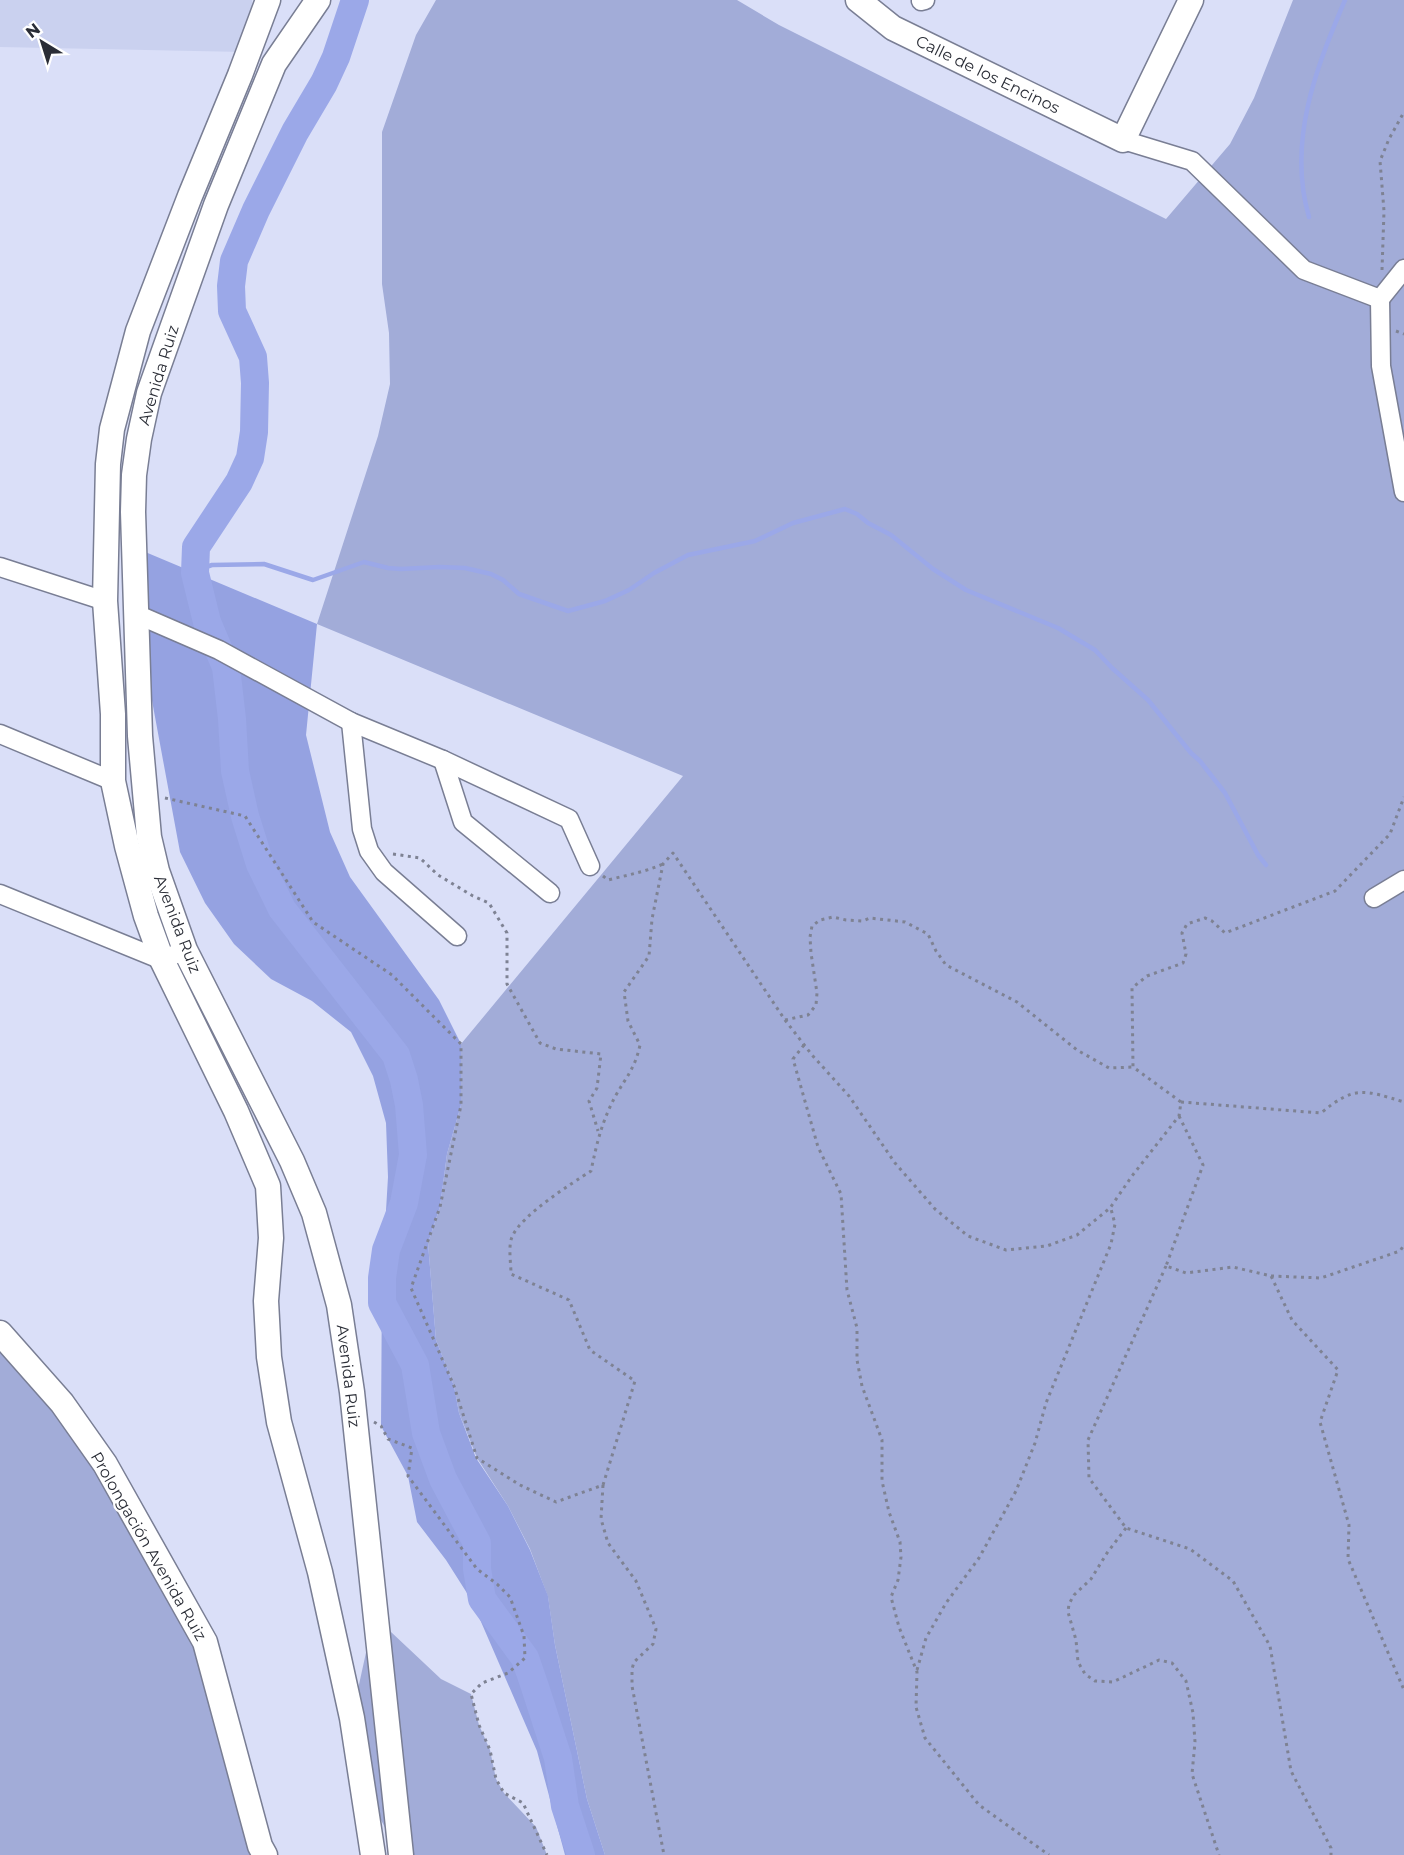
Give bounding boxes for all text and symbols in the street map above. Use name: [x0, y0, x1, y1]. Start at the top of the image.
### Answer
north arrow: [12, 12, 72, 72]
text: N: [22, 19, 44, 42]
street label: Calle de los Encinos: [913, 31, 1063, 118]
street label: Avenida Ruiz: [134, 323, 183, 427]
street label: Avenida Ruiz: [150, 872, 205, 976]
street label: Avenida Ruiz: [333, 1324, 364, 1429]
street label: Prolongación Avenida Ruiz: [87, 1449, 210, 1644]

